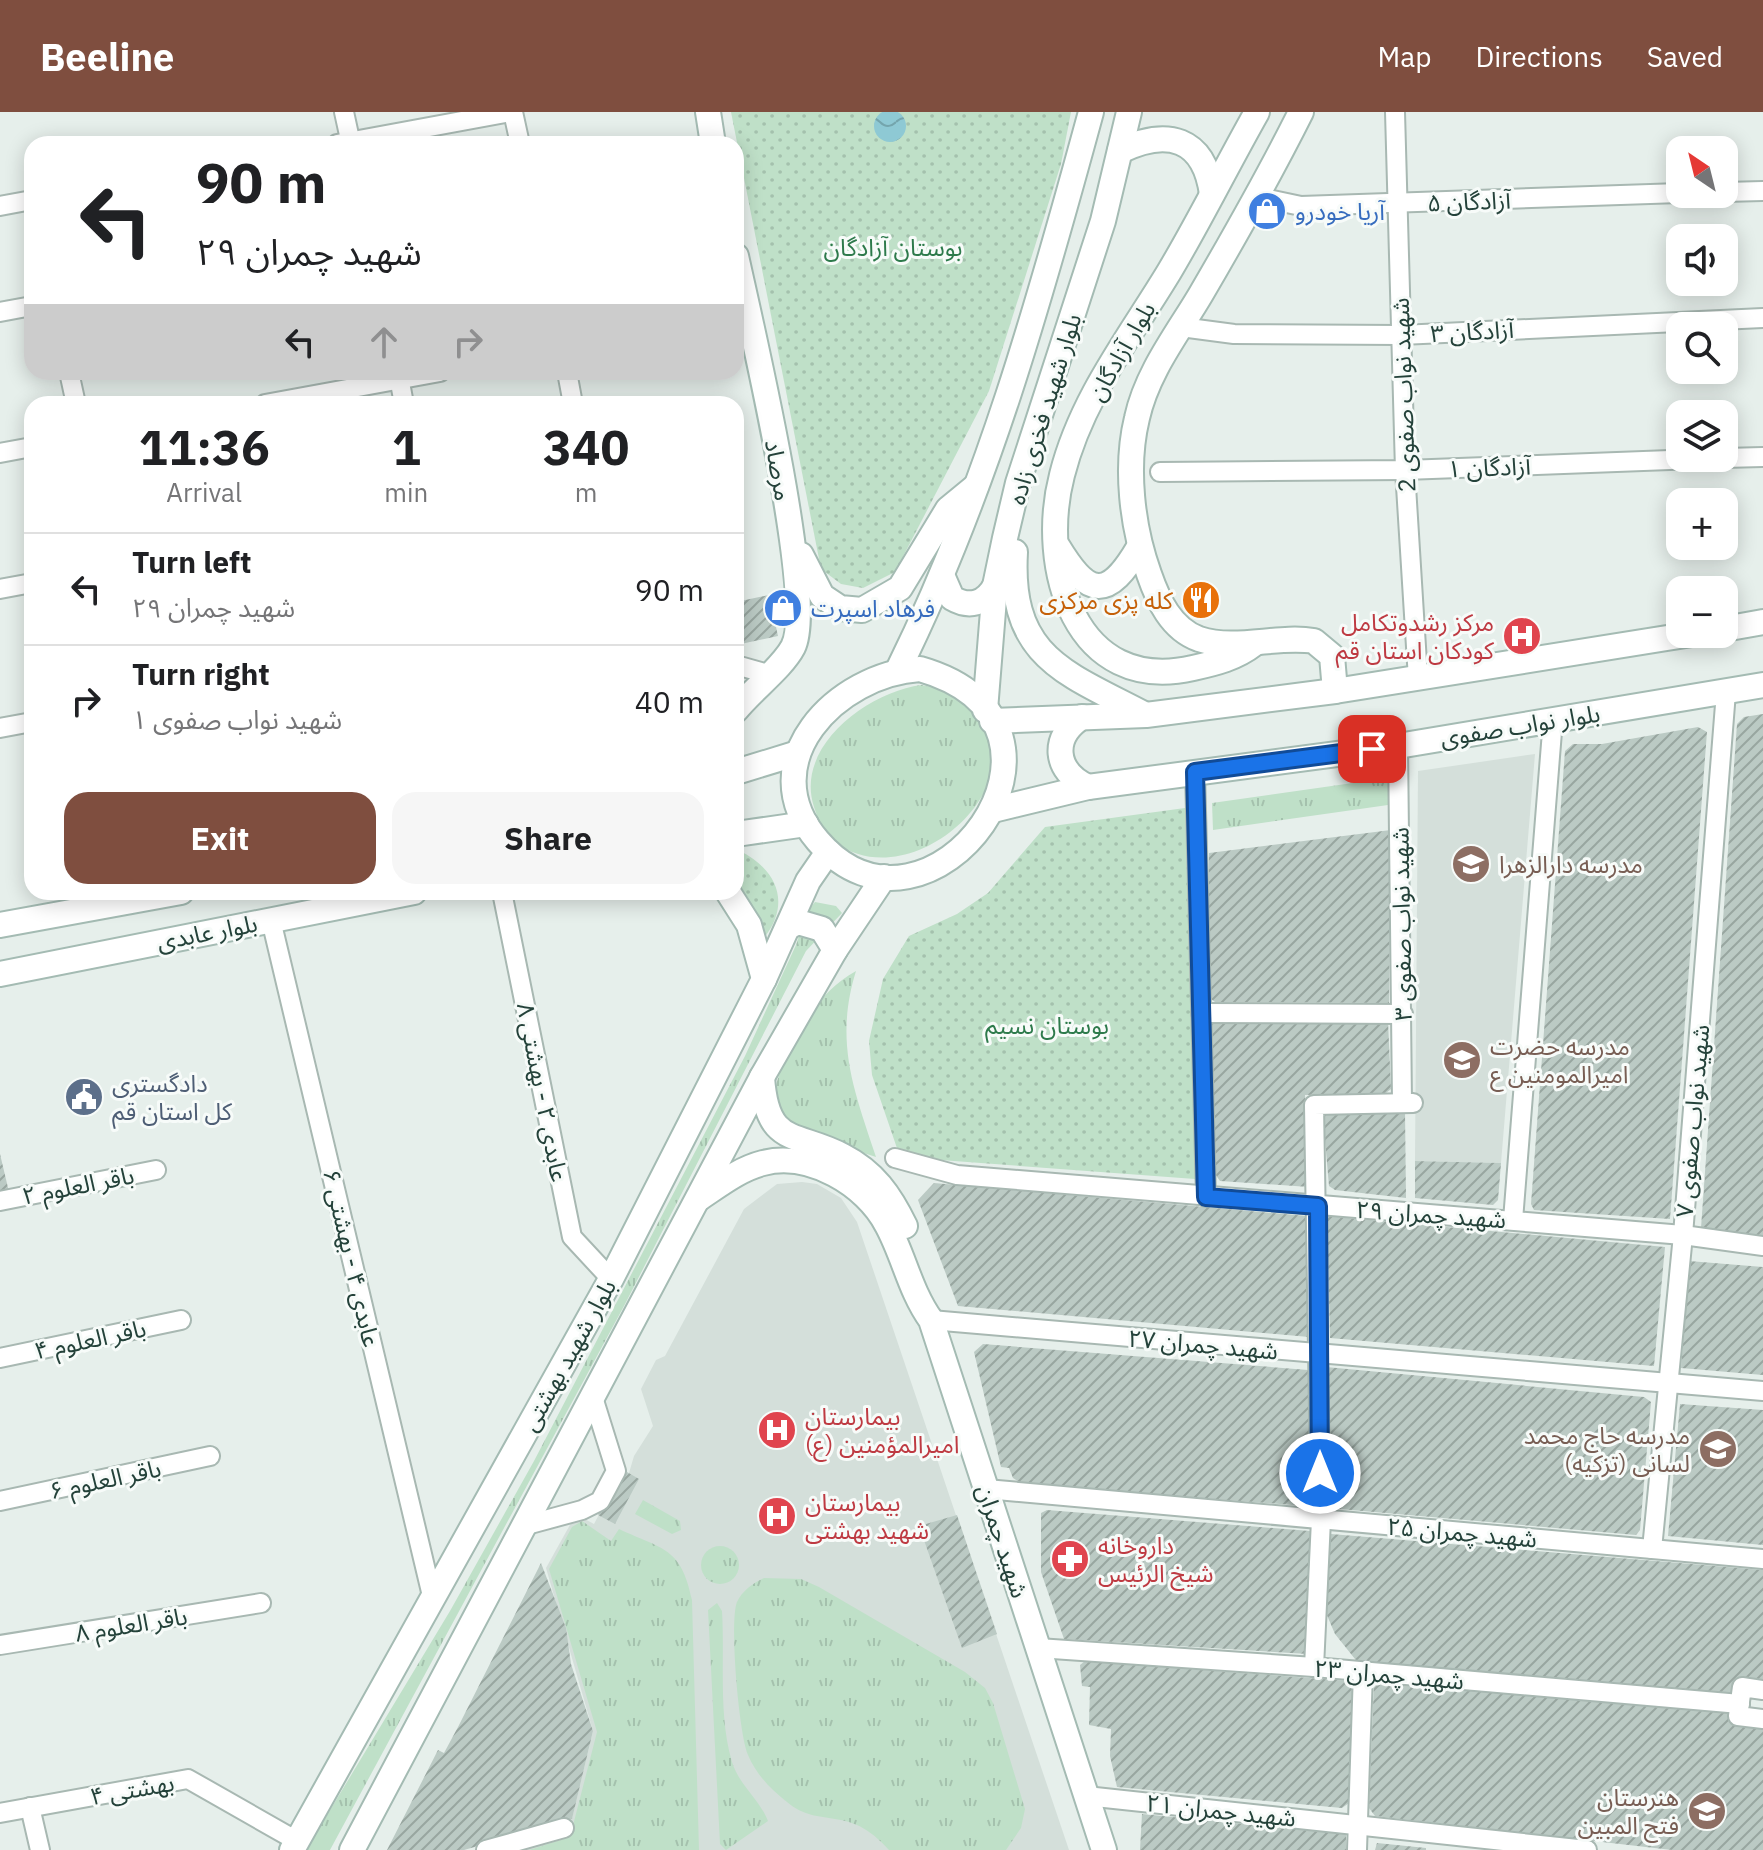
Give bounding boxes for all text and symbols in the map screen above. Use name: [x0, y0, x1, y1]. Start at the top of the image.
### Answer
text: Beeline: [40, 32, 174, 81]
text: Map: [1377, 38, 1431, 75]
text: Directions: [1475, 38, 1603, 75]
text: Saved: [1647, 38, 1723, 75]
north arrow: [1666, 136, 1738, 208]
map controls: [1666, 136, 1738, 648]
text: 90 m: [196, 146, 326, 218]
icon: left: [64, 168, 168, 272]
street label: آزادگان ۵: [1427, 184, 1512, 218]
shop icon: آریا خودرو: [1246, 190, 1288, 232]
place label: آریا خودرو: [1295, 195, 1386, 227]
button: sound: [1666, 224, 1738, 296]
text: شهید چمران ۲۹: [196, 228, 422, 275]
park label: بوستان آزادگان: [824, 231, 962, 263]
street label: بلوار آزادگان: [1080, 296, 1162, 406]
street label: شهید نواب صفوی 2: [1384, 297, 1422, 493]
street label: بلوار شهید فخری زاده: [1000, 310, 1088, 508]
button: search: [1666, 312, 1738, 384]
street label: آزادگان ۳: [1429, 313, 1516, 349]
icon: left: [278, 320, 322, 364]
icon: ahead: [362, 320, 406, 364]
icon: right: [446, 320, 490, 364]
button: layers: [1666, 400, 1738, 472]
text: 11:36: [139, 416, 270, 478]
text: 1: [392, 416, 421, 478]
text: 340: [543, 416, 629, 478]
street label: مرصاد: [758, 437, 800, 503]
street label: آزادگان ۱: [1447, 450, 1532, 484]
text: Arrival: [166, 475, 242, 509]
text: min: [384, 475, 428, 509]
text: m: [575, 475, 597, 509]
button: +: [1666, 488, 1738, 560]
text: Turn left: [132, 542, 251, 581]
icon: left: [64, 567, 108, 611]
text: 90 m: [635, 570, 704, 609]
button: −: [1666, 576, 1738, 648]
restaurant icon: کله پزی مرکزی: [1180, 579, 1222, 621]
place label: کله پزی مرکزی: [1039, 584, 1174, 616]
shop icon: فرهاد اسپرت: [762, 587, 804, 629]
text: شهید چمران ۲۹: [132, 590, 295, 624]
place label: فرهاد اسپرت: [811, 592, 935, 624]
place label: مرکز رشدوتکامل کودکان استان قم: [1336, 606, 1495, 668]
hospital icon: مرکز رشدوتکامل کودکان استان قم: [1501, 615, 1543, 657]
text: Turn right: [132, 654, 270, 693]
icon: right: [64, 679, 108, 723]
text: 40 m: [635, 682, 704, 721]
street label: بلوار نواب صفوی: [1438, 697, 1602, 753]
text: شهید نواب صفوی ۱: [132, 702, 342, 736]
pin: [1338, 715, 1406, 783]
icon: arrive: [1350, 727, 1394, 771]
button: Exit: [64, 792, 376, 884]
button: Share: [392, 792, 704, 884]
street label: شهید نواب صفوی ۳: [1383, 827, 1419, 1021]
school or university icon: مدرسه دارالزهرا: [1450, 843, 1492, 885]
place label: مدرسه دارالزهرا: [1499, 848, 1643, 880]
street label: بلوار عابدی: [154, 907, 260, 957]
street label: عابدی ۲ - بهشتی ۸: [510, 1000, 576, 1184]
park label: بوستان نسیم: [985, 1009, 1109, 1043]
street label: شهید نواب صفوی ۷: [1668, 1023, 1716, 1219]
place label: مدرسه حضرت امیرالمومنین ع: [1490, 1030, 1630, 1092]
school or university icon: مدرسه حضرت امیرالمومنین ع: [1441, 1039, 1483, 1081]
place label: دادگستری کل استان قم: [112, 1067, 233, 1129]
public building icon: دادگستری کل استان قم: [63, 1076, 105, 1118]
street label: باقر العلوم ۲: [19, 1158, 137, 1214]
street label: عابدی ۴ - بهشتی ۶: [316, 1166, 388, 1350]
street label: شهید چمران ۲۹: [1355, 1193, 1507, 1235]
street label: بلوار شهید بهشتی: [513, 1273, 623, 1437]
street label: باقر العلوم ۴: [31, 1312, 149, 1369]
street label: شهید چمران ۲۷: [1127, 1321, 1279, 1367]
place label: بیمارستان امیرالمؤمنین (ع): [805, 1400, 960, 1462]
hospital icon: بیمارستان امیرالمؤمنین (ع): [756, 1409, 798, 1451]
place label: مدرسه حاج محمد لسانی (تزکیه): [1524, 1419, 1690, 1479]
school or university icon: مدرسه حاج محمد لسانی (تزکیه): [1697, 1428, 1739, 1470]
position arrow: [1278, 1431, 1362, 1515]
street label: باقر العلوم ۶: [46, 1452, 164, 1509]
street label: شهید چمران: [970, 1480, 1036, 1602]
place label: بیمارستان شهید بهشتی: [805, 1486, 929, 1546]
hospital icon: بیمارستان شهید بهشتی: [756, 1495, 798, 1537]
street label: شهید چمران ۲۵: [1386, 1509, 1538, 1555]
place label: داروخانه شیخ الرئیس: [1098, 1529, 1214, 1591]
pharmacy icon: داروخانه شیخ الرئیس: [1049, 1538, 1091, 1580]
street label: باقر العلوم ۸: [73, 1599, 190, 1652]
street label: شهید چمران ۲۳: [1313, 1651, 1465, 1697]
street label: بهشتی ۴: [87, 1766, 177, 1812]
place label: هنرستان فتح المبین: [1578, 1781, 1679, 1843]
street label: شهید چمران ۲۱: [1144, 1786, 1298, 1834]
school or university icon: هنرستان فتح المبین: [1686, 1790, 1728, 1832]

